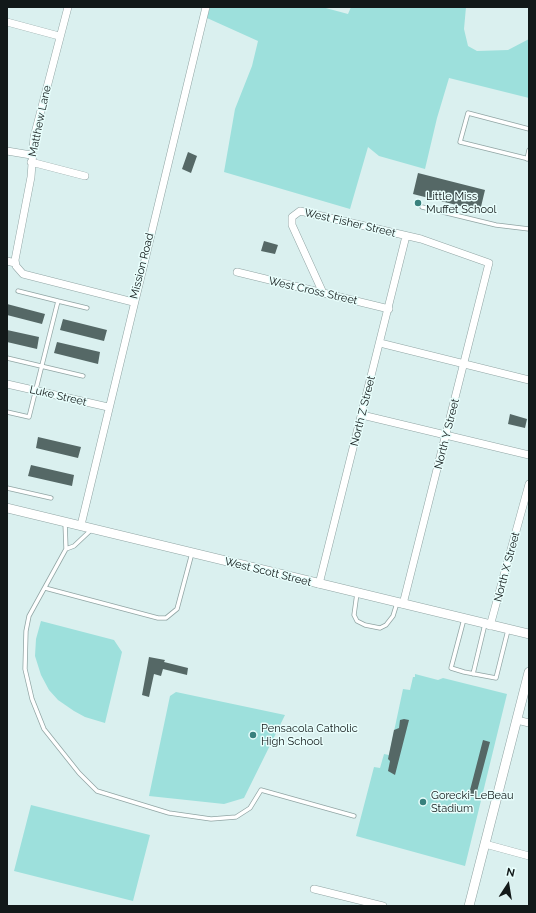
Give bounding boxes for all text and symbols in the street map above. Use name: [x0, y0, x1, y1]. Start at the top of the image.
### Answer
street label: Matthew Lane: [26, 84, 54, 158]
place label: Little Miss Muffet School: [426, 190, 497, 216]
marker: Little Miss Muffet School: [413, 198, 423, 208]
street label: West Fisher Street: [303, 206, 397, 240]
street label: Mission Road: [127, 232, 157, 300]
street label: West Cross Street: [267, 274, 359, 308]
street label: North Z Street: [348, 375, 378, 447]
street label: Luke Street: [28, 383, 88, 409]
street label: North Y Street: [432, 397, 462, 471]
street label: North X Street: [491, 531, 523, 603]
street label: West Scott Street: [223, 555, 313, 589]
place label: Pensacola Catholic High School: [261, 722, 358, 748]
marker: Pensacola Catholic High School: [248, 730, 258, 740]
place label: Gorecki-LeBeau Stadium: [431, 789, 513, 815]
marker: Gorecki-LeBeau Stadium: [418, 797, 428, 807]
north arrow: [488, 865, 528, 905]
text: N: [505, 866, 516, 880]

